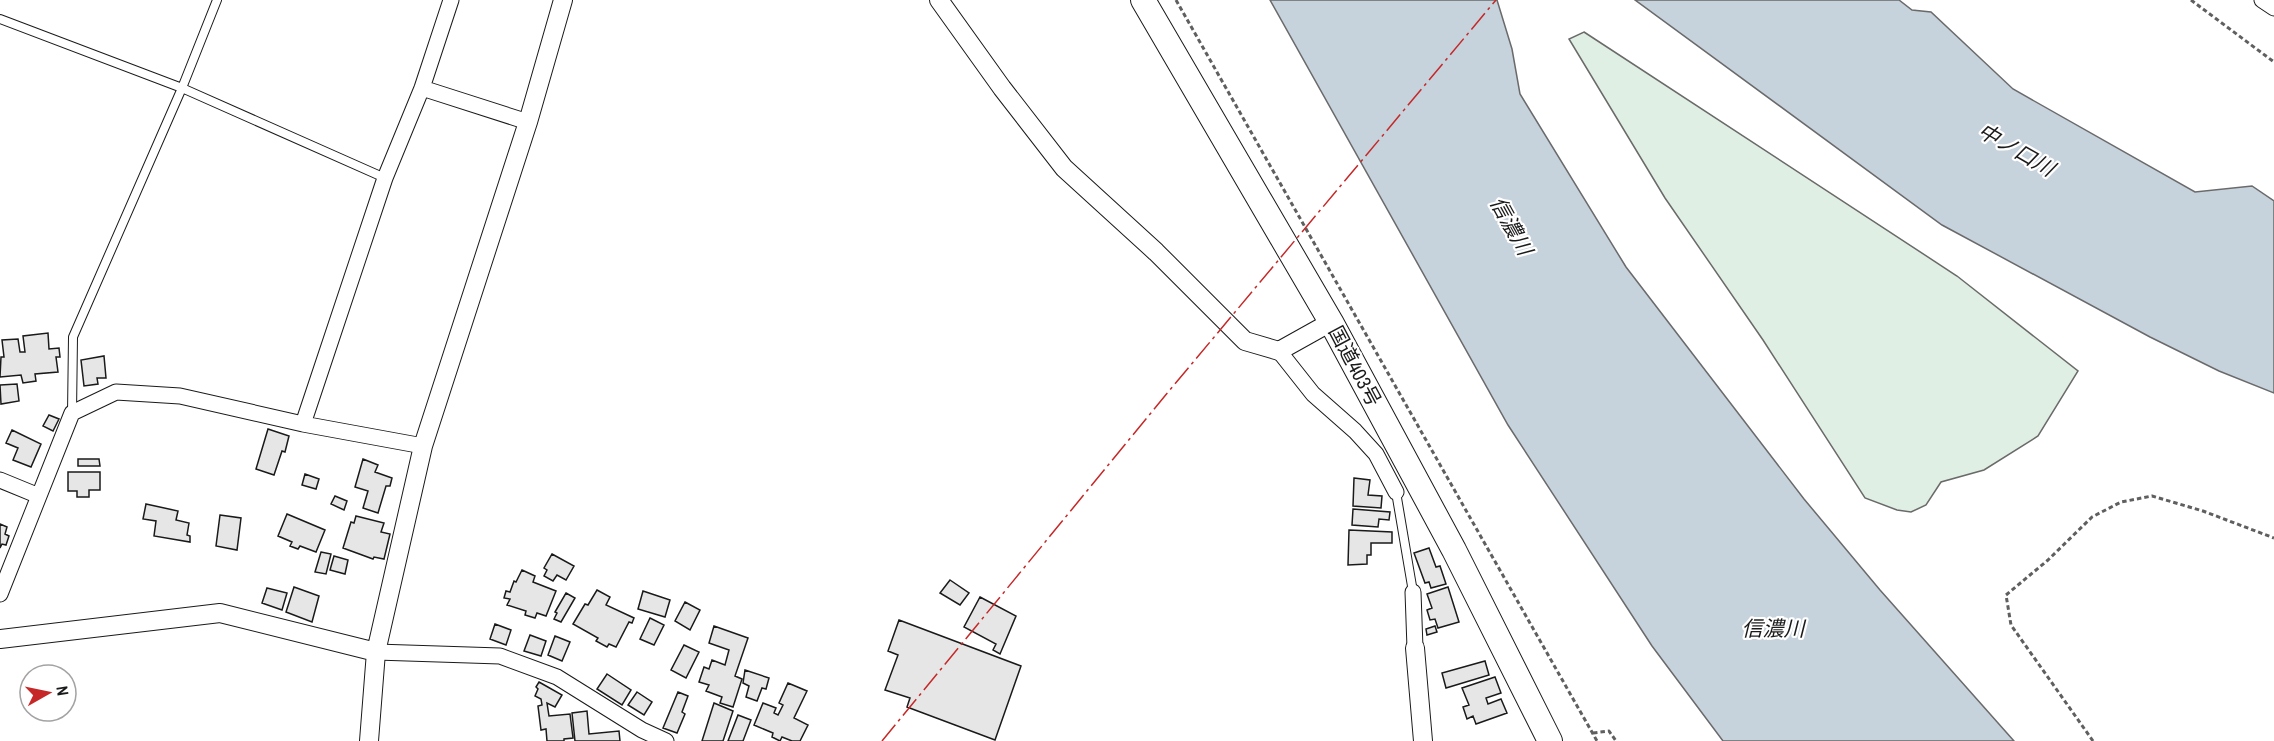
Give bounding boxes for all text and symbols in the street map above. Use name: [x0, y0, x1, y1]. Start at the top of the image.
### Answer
water label: 中ノ口川: [1973, 116, 2062, 184]
water label: 信濃川: [1483, 191, 1540, 262]
street label: 国道403号: [1323, 321, 1388, 411]
water label: 信濃川: [1742, 614, 1806, 643]
north arrow: [18, 663, 78, 723]
text: N: [51, 684, 74, 697]

